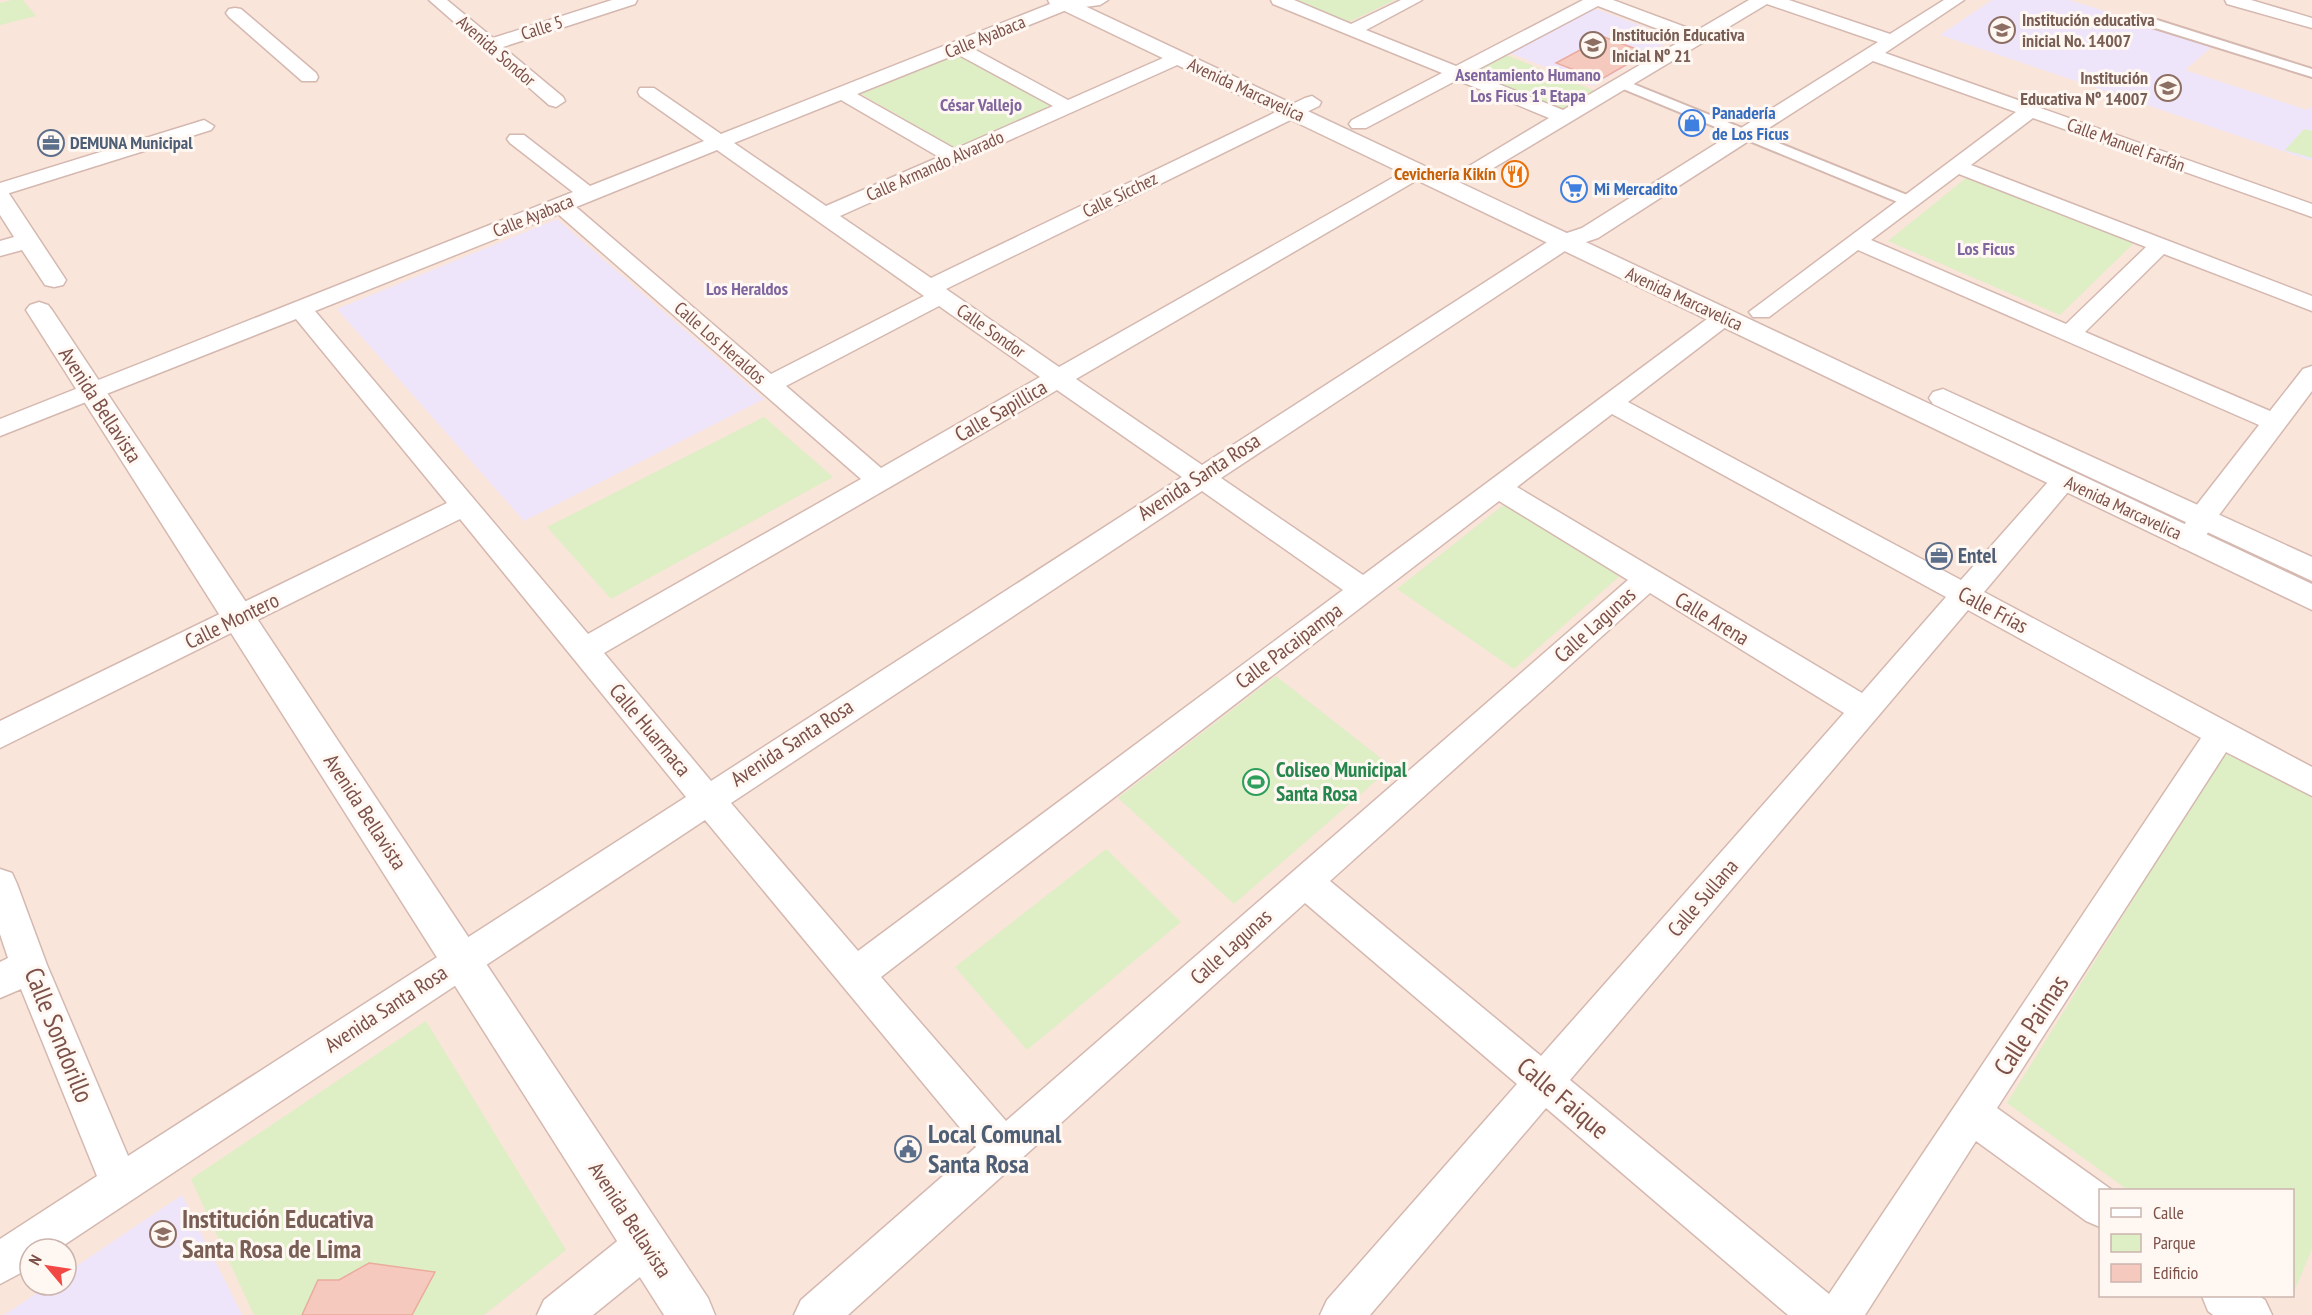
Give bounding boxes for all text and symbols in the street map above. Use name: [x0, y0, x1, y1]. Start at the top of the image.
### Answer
place label: Institución educativa inicial No. 14007: [2022, 8, 2155, 52]
street label: Avenida Sondor: [452, 10, 540, 91]
street label: Calle 5: [518, 10, 566, 45]
street label: Calle Ayabaca: [941, 10, 1028, 63]
school or university icon: Institución educativa inicial No. 14007: [1987, 15, 2017, 45]
place label: Institución Educativa Inicial Nº 21: [1612, 23, 1745, 67]
school or university icon: Institución Educativa Inicial Nº 21: [1578, 30, 1608, 60]
street label: Avenida Marcavelica: [1184, 52, 1308, 127]
district label: Asentamiento Humano Los Ficus 1ª Etapa: [1454, 63, 1601, 107]
place label: Institución Educativa Nº 14007: [2020, 66, 2148, 110]
school or university icon: Institución Educativa Nº 14007: [2153, 73, 2183, 103]
district label: César Vallejo: [940, 93, 1022, 116]
place label: Panadería de Los Ficus: [1712, 101, 1789, 145]
shop icon: Panadería de Los Ficus: [1677, 108, 1707, 138]
street label: Calle Manuel Farfán: [2064, 113, 2188, 177]
street label: Calle Armando Alvarado: [862, 125, 1007, 206]
office icon: DEMUNA Municipal: [36, 128, 66, 158]
place label: DEMUNA Municipal: [70, 131, 193, 154]
restaurant icon: Cevichería Kikín: [1500, 159, 1530, 189]
place label: Cevichería Kikín: [1394, 162, 1496, 185]
street label: Calle Sícchez: [1078, 167, 1161, 223]
supermarket icon: Mi Mercadito: [1559, 174, 1589, 204]
place label: Mi Mercadito: [1594, 177, 1678, 200]
street label: Calle Ayabaca: [489, 189, 576, 242]
district label: Los Ficus: [1957, 237, 2015, 260]
street label: Avenida Marcavelica: [1622, 261, 1746, 336]
district label: Los Heraldos: [706, 277, 788, 300]
street label: Calle Los Heraldos: [670, 296, 771, 389]
street label: Calle Sondor: [952, 299, 1030, 363]
street label: Avenida Bellavista: [53, 342, 148, 468]
street label: Calle Sapillica: [950, 373, 1052, 448]
street label: Avenida Santa Rosa: [1132, 427, 1265, 526]
street label: Avenida Marcavelica: [2061, 470, 2185, 545]
office icon: Entel: [1924, 541, 1954, 571]
place label: Entel: [1958, 542, 1998, 569]
street label: Calle Frías: [1954, 580, 2033, 639]
street label: Calle Lagunas: [1548, 581, 1641, 668]
street label: Calle Montero: [180, 586, 283, 655]
street label: Calle Arena: [1670, 586, 1754, 651]
street label: Calle Pacaipampa: [1230, 597, 1348, 695]
street label: Calle Huarmaca: [604, 678, 697, 782]
street label: Avenida Santa Rosa: [725, 693, 858, 792]
street label: Avenida Bellavista: [318, 749, 413, 875]
place label: Coliseo Municipal Santa Rosa: [1276, 756, 1408, 807]
sports icon: Coliseo Municipal Santa Rosa: [1241, 767, 1271, 797]
street label: Calle Sullana: [1661, 853, 1744, 942]
street label: Calle Lagunas: [1184, 903, 1277, 990]
street label: Avenida Santa Rosa: [319, 959, 452, 1058]
street label: Calle Sondorillo: [17, 962, 101, 1107]
street label: Calle Paimas: [1986, 968, 2075, 1081]
street label: Calle Faique: [1510, 1050, 1616, 1146]
place label: Local Comunal Santa Rosa: [928, 1117, 1062, 1180]
public building icon: Local Comunal Santa Rosa: [893, 1134, 923, 1164]
street label: Avenida Bellavista: [583, 1157, 678, 1283]
legend: [2099, 1189, 2294, 1297]
text: Calle: [2153, 1201, 2184, 1224]
place label: Institución Educativa Santa Rosa de Lima: [182, 1202, 374, 1265]
school or university icon: Institución Educativa Santa Rosa de Lima: [148, 1219, 178, 1249]
text: Parque: [2153, 1231, 2196, 1254]
north arrow: [18, 1237, 78, 1297]
text: N: [24, 1251, 46, 1268]
text: Edificio: [2153, 1261, 2199, 1284]

